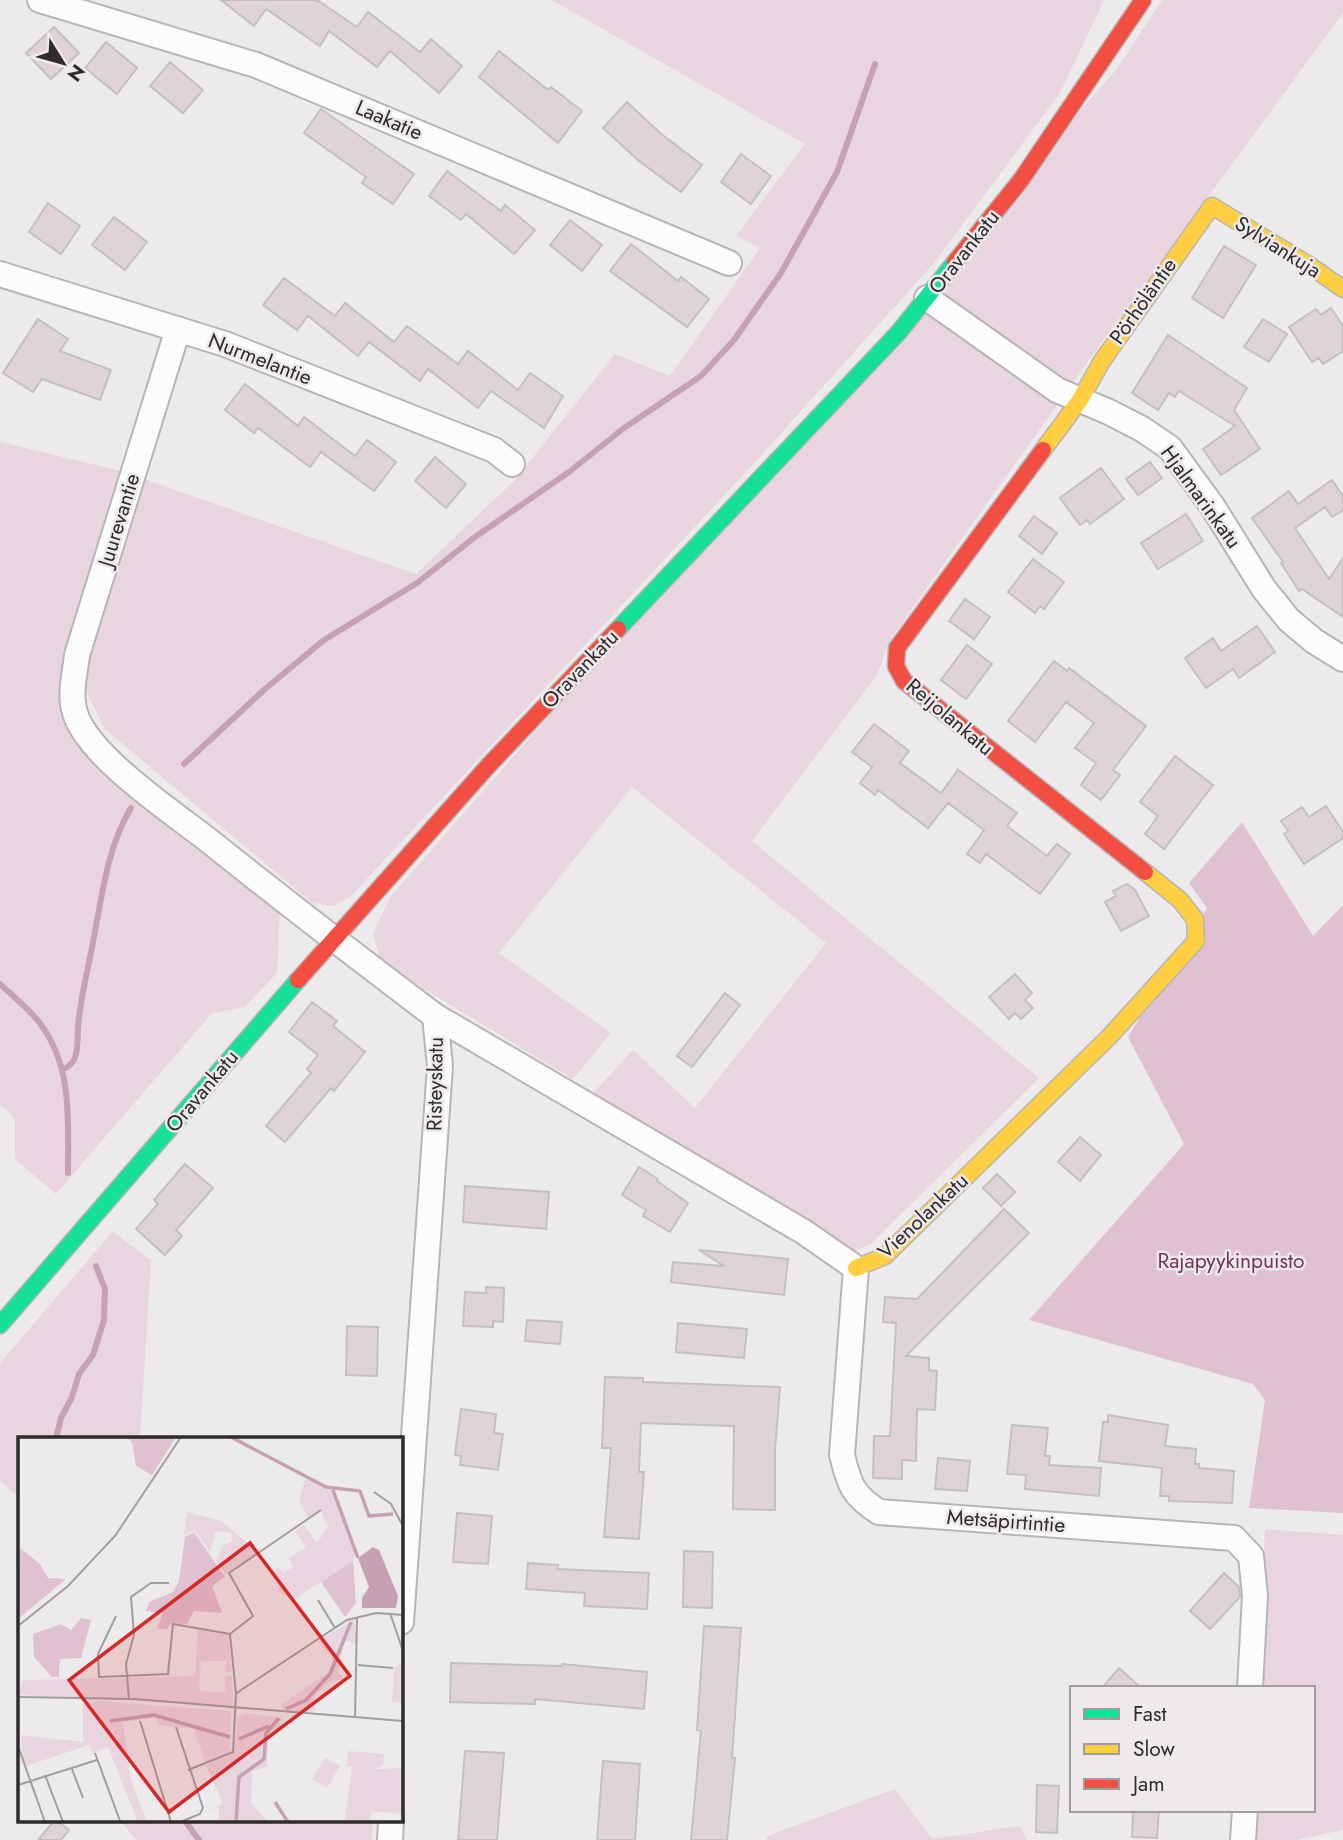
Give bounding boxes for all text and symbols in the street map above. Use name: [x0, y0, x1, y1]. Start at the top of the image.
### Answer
north arrow: [28, 28, 98, 98]
text: N: [61, 59, 92, 87]
street label: Laakatie: [351, 92, 427, 148]
street label: Oravankatu: [922, 204, 1006, 300]
street label: Sylviankuja: [1229, 209, 1327, 285]
street label: Pörhöläntie: [1102, 252, 1184, 350]
street label: Nurmelantie: [204, 325, 316, 393]
street label: Hjalmarinkatu: [1153, 439, 1249, 555]
street label: Juurevantie: [90, 469, 147, 573]
street label: Oravankatu: [535, 623, 625, 715]
street label: Reijolankatu: [900, 671, 1000, 763]
street label: Risteyskatu: [419, 1037, 451, 1131]
street label: Oravankatu: [159, 1043, 245, 1139]
street label: Vienolankatu: [871, 1166, 975, 1266]
park label: Rajapyykinpuisto: [1157, 1246, 1305, 1276]
inset map: [18, 1437, 402, 1822]
street label: Metsäpirtintie: [946, 1502, 1067, 1540]
legend: [1070, 1686, 1315, 1812]
text: Fast: [1133, 1699, 1166, 1729]
text: Slow: [1133, 1734, 1175, 1764]
text: Jam: [1130, 1769, 1165, 1799]

